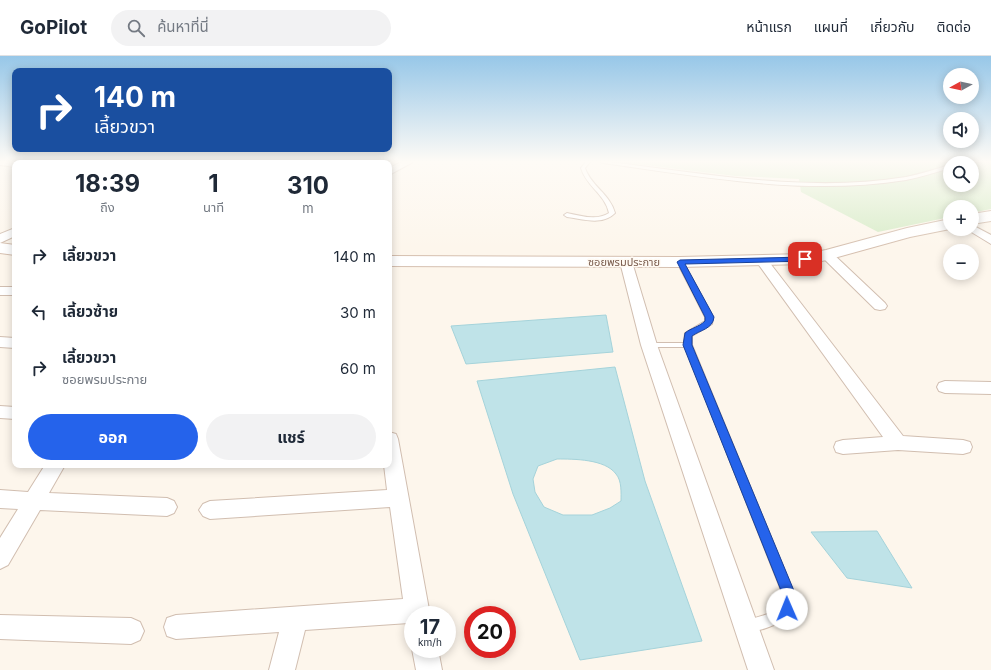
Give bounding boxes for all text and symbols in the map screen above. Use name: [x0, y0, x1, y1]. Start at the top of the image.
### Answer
search box: [111, 10, 391, 46]
text: GoPilot: [20, 16, 87, 39]
icon: search: [125, 17, 147, 39]
text: ค้นหาที่นี่: [157, 17, 209, 36]
text: หน้าแรก: [746, 18, 792, 35]
text: แผนที่: [814, 18, 848, 35]
text: เกี่ยวกับ: [870, 18, 915, 35]
text: ติดต่อ: [937, 18, 971, 35]
north arrow: [943, 68, 979, 104]
map controls: [943, 68, 979, 280]
text: 140 m: [94, 80, 176, 114]
icon: right: [28, 84, 80, 136]
button: sound: [943, 112, 979, 148]
text: เลี้ยวขวา: [94, 116, 155, 137]
button: search: [943, 156, 979, 192]
text: 18:39: [75, 169, 140, 198]
text: 1: [208, 169, 219, 198]
text: 310: [287, 171, 329, 200]
text: ถึง: [100, 199, 115, 215]
text: นาที: [203, 199, 224, 215]
text: m: [302, 200, 314, 216]
button: +: [943, 200, 979, 236]
pin: [788, 242, 822, 276]
button: −: [943, 244, 979, 280]
icon: right: [28, 245, 50, 267]
text: เลี้ยวขวา: [62, 246, 116, 265]
text: 140 m: [333, 247, 376, 266]
icon: arrive: [794, 248, 816, 270]
street label: ซอยพรมประกาย: [588, 255, 660, 269]
icon: left: [28, 301, 50, 323]
text: เลี้ยวซ้าย: [62, 302, 118, 321]
text: 30 m: [340, 303, 376, 322]
text: เลี้ยวขวา: [62, 348, 116, 367]
icon: right: [28, 357, 50, 379]
text: 60 m: [340, 359, 376, 378]
text: ซอยพรมประกาย: [62, 371, 147, 387]
button: ออก: [28, 414, 198, 460]
button: แชร์: [206, 414, 376, 460]
position arrow: [766, 588, 808, 630]
speed limit sign: 20: [464, 606, 516, 658]
text: 17: [420, 615, 440, 639]
text: km/h: [418, 636, 442, 648]

